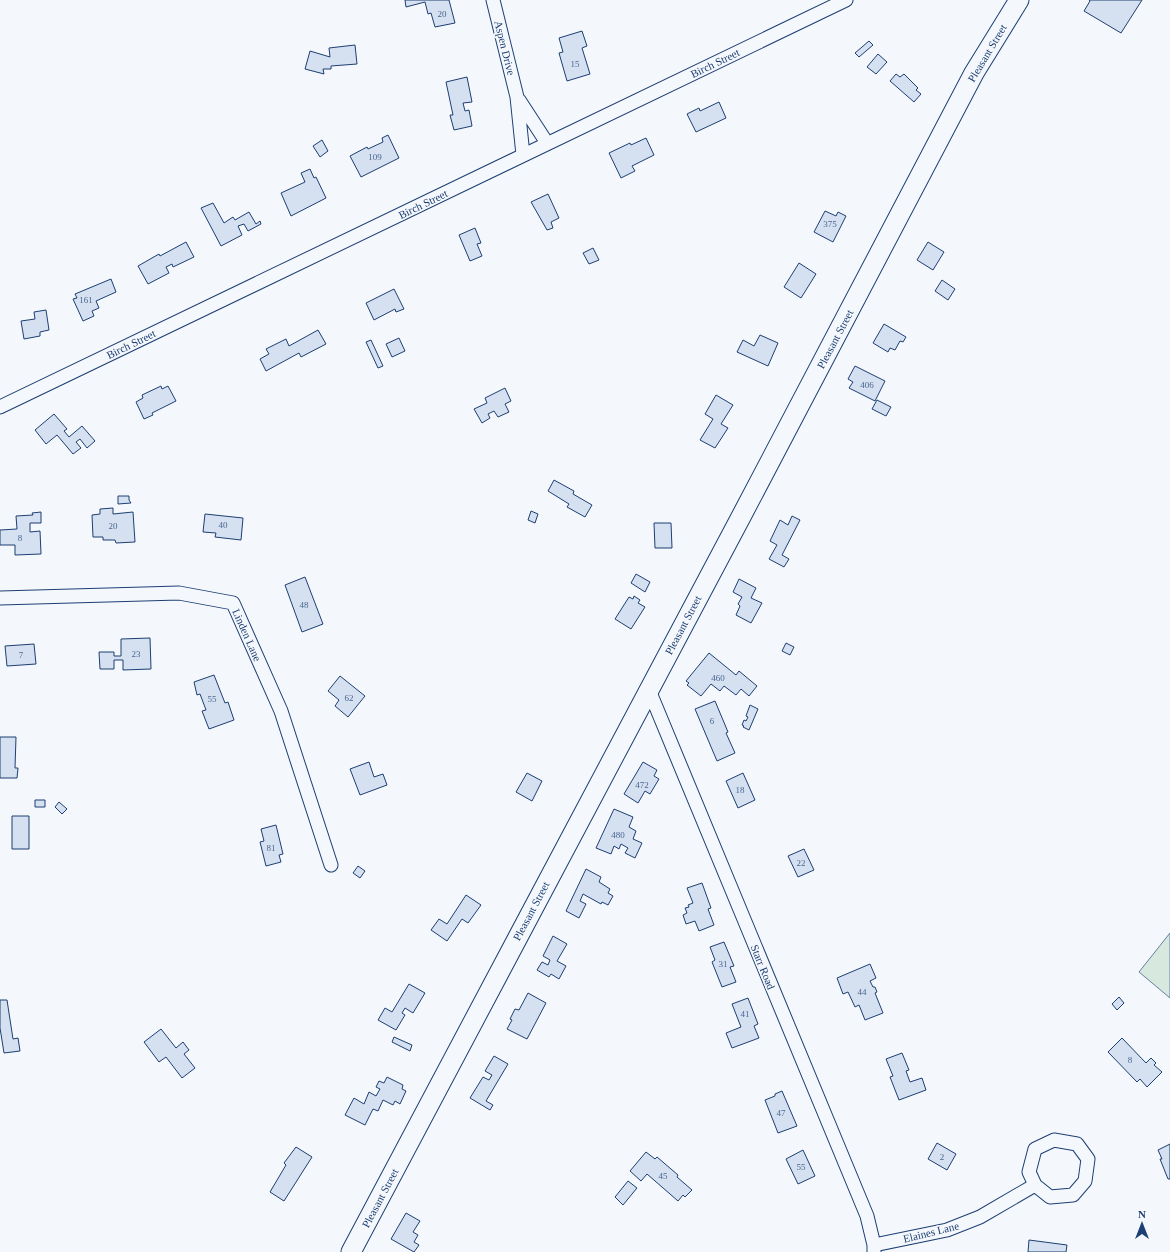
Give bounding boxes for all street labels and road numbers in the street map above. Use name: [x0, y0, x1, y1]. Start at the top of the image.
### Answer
street label: Aspen Drive: [492, 19, 518, 77]
street label: Pleasant Street: [965, 22, 1009, 84]
street label: Birch Street: [689, 46, 741, 80]
street label: Birch Street: [397, 187, 449, 221]
street label: Pleasant Street: [814, 307, 856, 371]
street label: Birch Street: [105, 327, 157, 361]
street label: Pleasant Street: [662, 593, 704, 657]
street label: Linden Lane: [230, 607, 264, 663]
street label: Pleasant Street: [510, 879, 552, 943]
street label: Starr Road: [749, 943, 778, 992]
street label: Pleasant Street: [359, 1166, 401, 1230]
street label: Elaines Lane: [902, 1219, 960, 1245]

